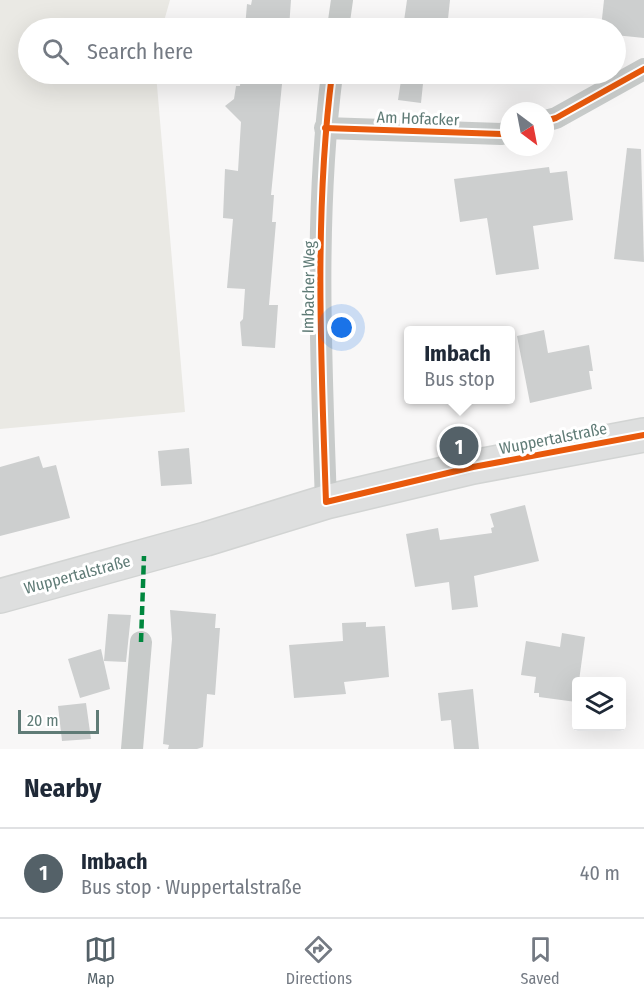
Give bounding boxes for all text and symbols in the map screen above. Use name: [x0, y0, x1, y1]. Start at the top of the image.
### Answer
search box: [18, 18, 626, 84]
icon: search: [39, 35, 72, 68]
text: Search here: [87, 38, 193, 65]
north arrow: [500, 102, 554, 156]
street label: Am Hofacker: [376, 108, 460, 129]
street label: Imbacher Weg: [298, 240, 319, 333]
your location: [327, 313, 356, 342]
popup: [404, 326, 515, 404]
text: Imbach: [424, 340, 491, 367]
text: Bus stop: [424, 367, 495, 391]
street label: Wuppertalstraße: [498, 419, 609, 458]
pin: 1: [440, 424, 478, 468]
street label: Wuppertalstraße: [22, 551, 132, 598]
map controls: [572, 677, 626, 731]
button: layers: [572, 677, 626, 731]
scale bar: [18, 707, 99, 734]
text: 20 m: [27, 711, 58, 730]
text: Nearby: [24, 773, 101, 804]
text: Imbach: [81, 848, 148, 875]
text: 1: [39, 861, 48, 885]
text: 40 m: [580, 861, 620, 885]
text: Bus stop · Wuppertalstraße: [81, 875, 302, 899]
tab: Map: [84, 933, 117, 988]
tab: Directions: [286, 933, 352, 988]
tab: Saved: [521, 933, 560, 988]

